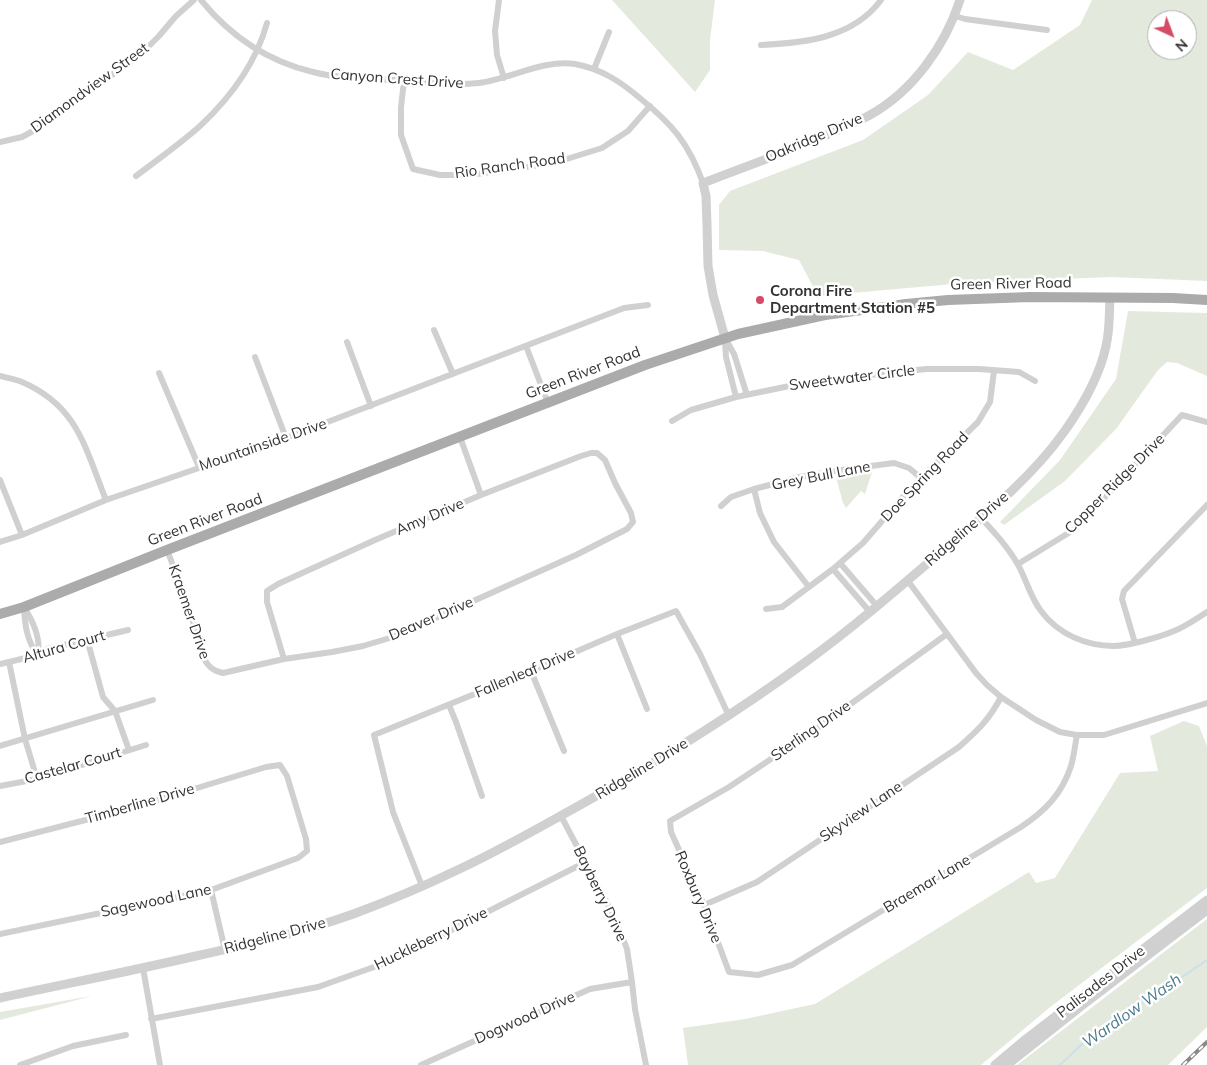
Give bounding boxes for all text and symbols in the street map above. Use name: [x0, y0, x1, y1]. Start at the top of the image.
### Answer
north arrow: [1147, 10, 1197, 60]
text: N: [1172, 35, 1192, 55]
street label: Diamondview Street: [28, 39, 152, 137]
street label: Canyon Crest Drive: [330, 65, 464, 93]
street label: Oakridge Drive: [763, 109, 865, 167]
street label: Rio Ranch Road: [454, 149, 566, 183]
street label: Green River Road: [950, 274, 1072, 294]
place label: Corona Fire Department Station #5: [770, 282, 935, 317]
marker: Corona Fire Department Station #5: [754, 294, 766, 306]
street label: Green River Road: [523, 343, 643, 403]
street label: Sweetwater Circle: [788, 361, 916, 395]
street label: Mountainside Drive: [197, 415, 329, 475]
street label: Doe Spring Road: [878, 428, 972, 526]
street label: Copper Ridge Drive: [1061, 430, 1169, 538]
street label: Grey Bull Lane: [770, 458, 872, 494]
street label: Ridgeline Drive: [922, 488, 1012, 570]
street label: Green River Road: [145, 490, 265, 550]
street label: Amy Drive: [393, 495, 467, 539]
street label: Kraemer Drive: [164, 562, 214, 662]
street label: Deaver Drive: [386, 593, 476, 645]
street label: Altura Court: [21, 627, 107, 667]
street label: Fallenleaf Drive: [472, 644, 578, 702]
street label: Sterling Drive: [768, 697, 854, 765]
street label: Ridgeline Drive: [593, 734, 691, 804]
street label: Castelar Court: [23, 744, 123, 788]
street label: Skyview Lane: [816, 778, 906, 846]
street label: Timberline Drive: [83, 780, 197, 828]
street label: Bayberry Drive: [569, 843, 631, 945]
street label: Roxbury Drive: [671, 848, 725, 946]
street label: Braemar Lane: [880, 851, 974, 917]
street label: Sagewood Lane: [99, 880, 213, 922]
street label: Huckleberry Drive: [371, 904, 491, 974]
street label: Ridgeline Drive: [222, 914, 328, 958]
street label: Palisades Drive: [1053, 942, 1149, 1022]
water label: Wardlow Wash: [1079, 970, 1185, 1052]
street label: Dogwood Drive: [472, 988, 578, 1048]

